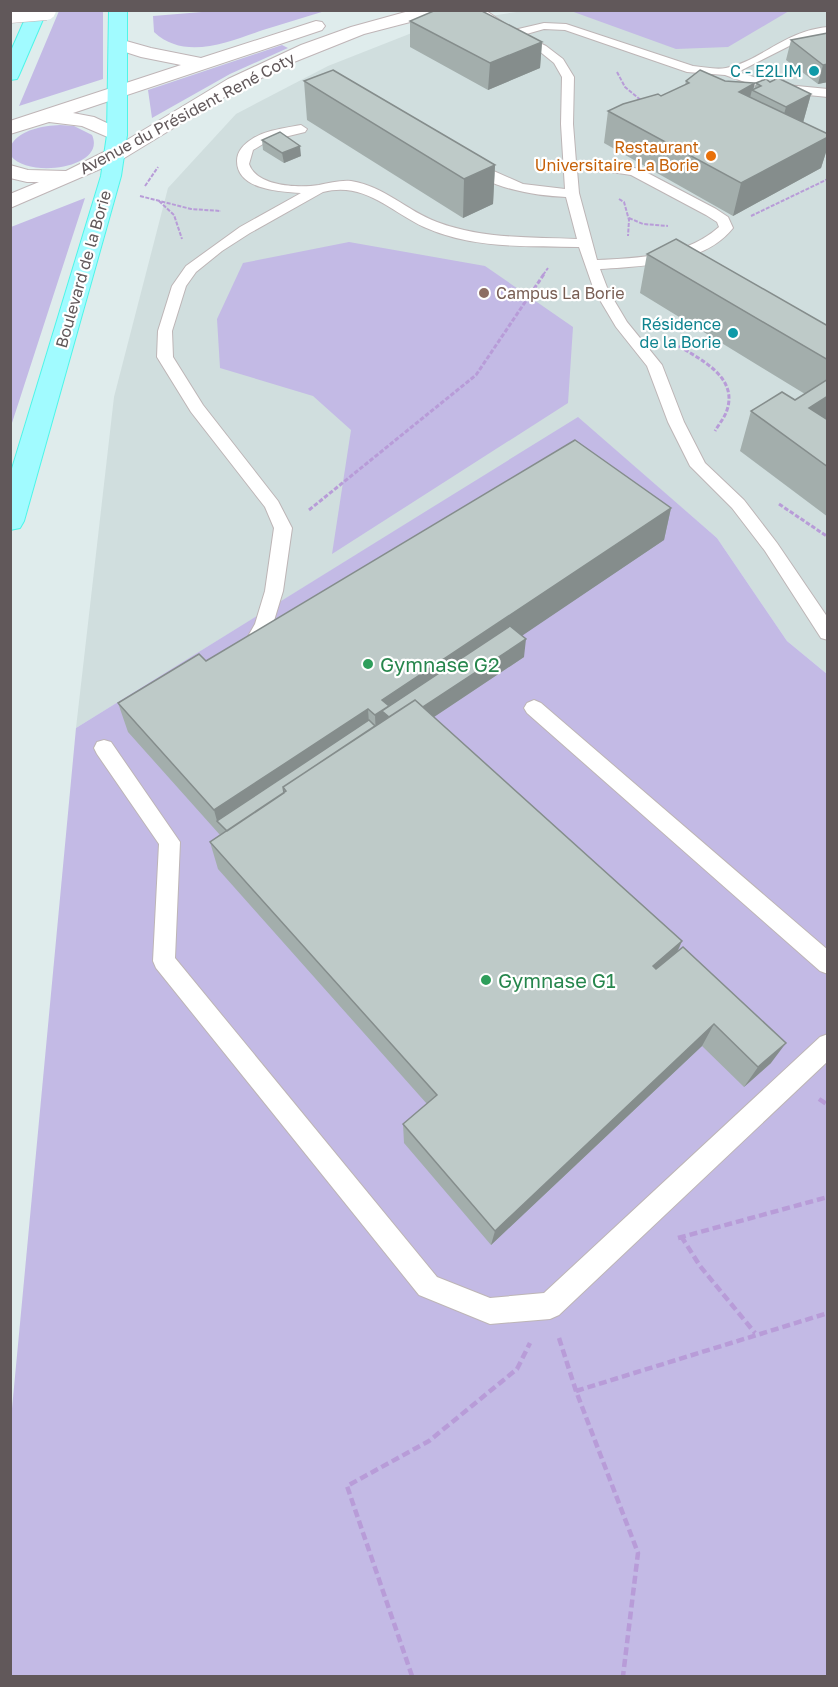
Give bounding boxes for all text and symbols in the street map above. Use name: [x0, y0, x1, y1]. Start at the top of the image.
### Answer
street label: Avenue du Président René Coty: [76, 48, 298, 178]
place label: C - E2LIM: [730, 61, 802, 81]
marker: C - E2LIM: [807, 64, 821, 78]
place label: Restaurant Universitaire La Borie: [535, 137, 699, 175]
marker: Restaurant Universitaire La Borie: [704, 149, 718, 163]
street label: Boulevard de la Borie: [51, 188, 115, 350]
place label: Campus La Borie: [496, 283, 625, 303]
marker: Campus La Borie: [477, 286, 491, 300]
place label: Résidence de la Borie: [640, 314, 721, 352]
marker: Résidence de la Borie: [726, 326, 740, 340]
place label: Gymnase G2: [380, 652, 500, 676]
marker: Gymnase G2: [361, 657, 375, 671]
place label: Gymnase G1: [498, 968, 616, 992]
marker: Gymnase G1: [479, 973, 493, 987]

